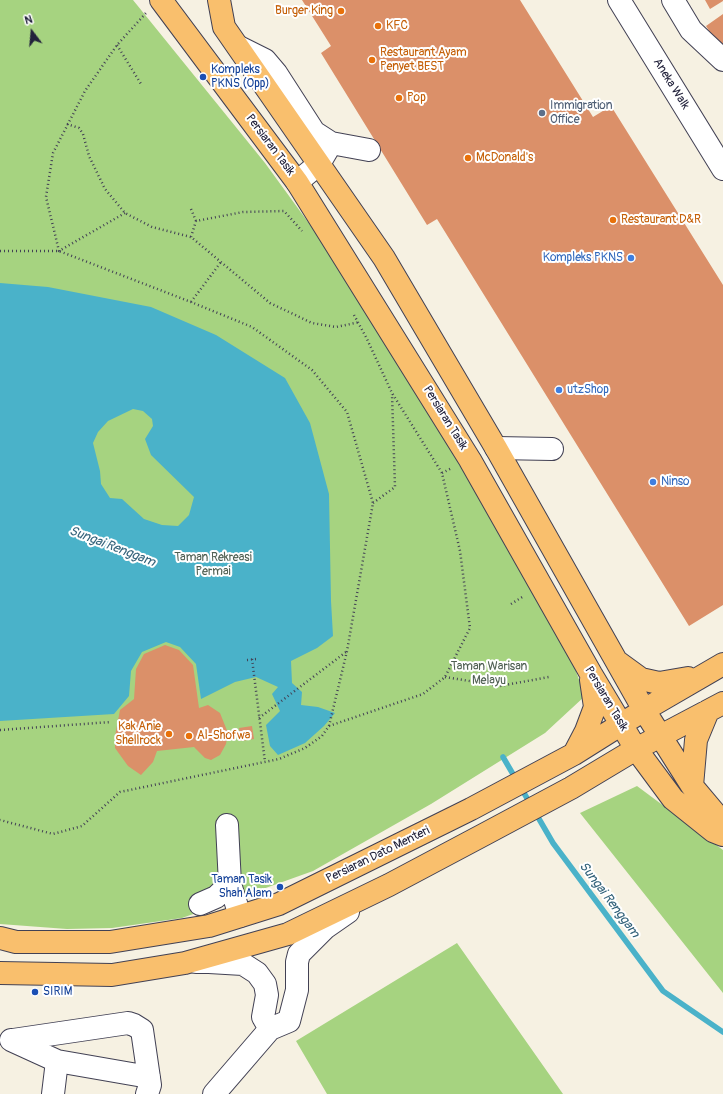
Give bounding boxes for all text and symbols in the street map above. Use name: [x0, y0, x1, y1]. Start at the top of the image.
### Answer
place label: Burger King: [275, 4, 333, 18]
marker: Burger King: [336, 6, 346, 16]
north arrow: [12, 12, 52, 52]
text: N: [23, 13, 34, 27]
place label: KFC: [386, 19, 408, 33]
marker: KFC: [373, 21, 383, 31]
place label: Restaurant Ayam Penyet BEST: [380, 46, 467, 74]
marker: Restaurant Ayam Penyet BEST: [367, 55, 377, 65]
street label: Aneka Walk: [650, 56, 692, 112]
place label: Kompleks PKNS (Opp): [211, 63, 270, 91]
marker: Kompleks PKNS (Opp): [198, 72, 208, 82]
place label: Pop: [407, 91, 426, 105]
marker: Pop: [394, 93, 404, 103]
place label: Immigration Office: [550, 99, 612, 127]
marker: Immigration Office: [537, 108, 547, 118]
street label: Persiaran Tasik: [242, 112, 298, 178]
place label: McDonald's: [476, 151, 533, 165]
marker: McDonald's: [463, 153, 473, 163]
place label: Restaurant D&R: [621, 213, 701, 227]
marker: Restaurant D&R: [608, 215, 618, 225]
place label: Kompleks PKNS: [543, 251, 623, 265]
marker: Kompleks PKNS: [626, 253, 636, 263]
street label: Persiaran Tasik: [420, 383, 470, 453]
place label: utzShop: [567, 383, 609, 397]
marker: utzShop: [554, 385, 564, 395]
place label: Ninso: [661, 475, 689, 489]
marker: Ninso: [648, 477, 658, 487]
water label: Sungai Renggam: [67, 523, 157, 571]
park label: Taman Rekreasi Permai: [174, 551, 252, 579]
park label: Taman Warisan Melayu: [451, 660, 527, 688]
street label: Persiaran Tasik: [581, 664, 631, 734]
place label: Kak Anie Shellrock: [115, 720, 161, 748]
marker: Kak Anie Shellrock: [164, 729, 174, 739]
place label: Al-Shofwa: [197, 729, 250, 743]
marker: Al-Shofwa: [184, 731, 194, 741]
street label: Persiaran Dato Menteri: [324, 824, 432, 886]
water label: Sungai Renggam: [575, 859, 643, 941]
place label: Taman Tasik Shah Alam: [211, 873, 272, 901]
marker: Taman Tasik Shah Alam: [275, 882, 285, 892]
place label: SIRIM: [43, 985, 72, 999]
marker: SIRIM: [30, 987, 40, 997]

